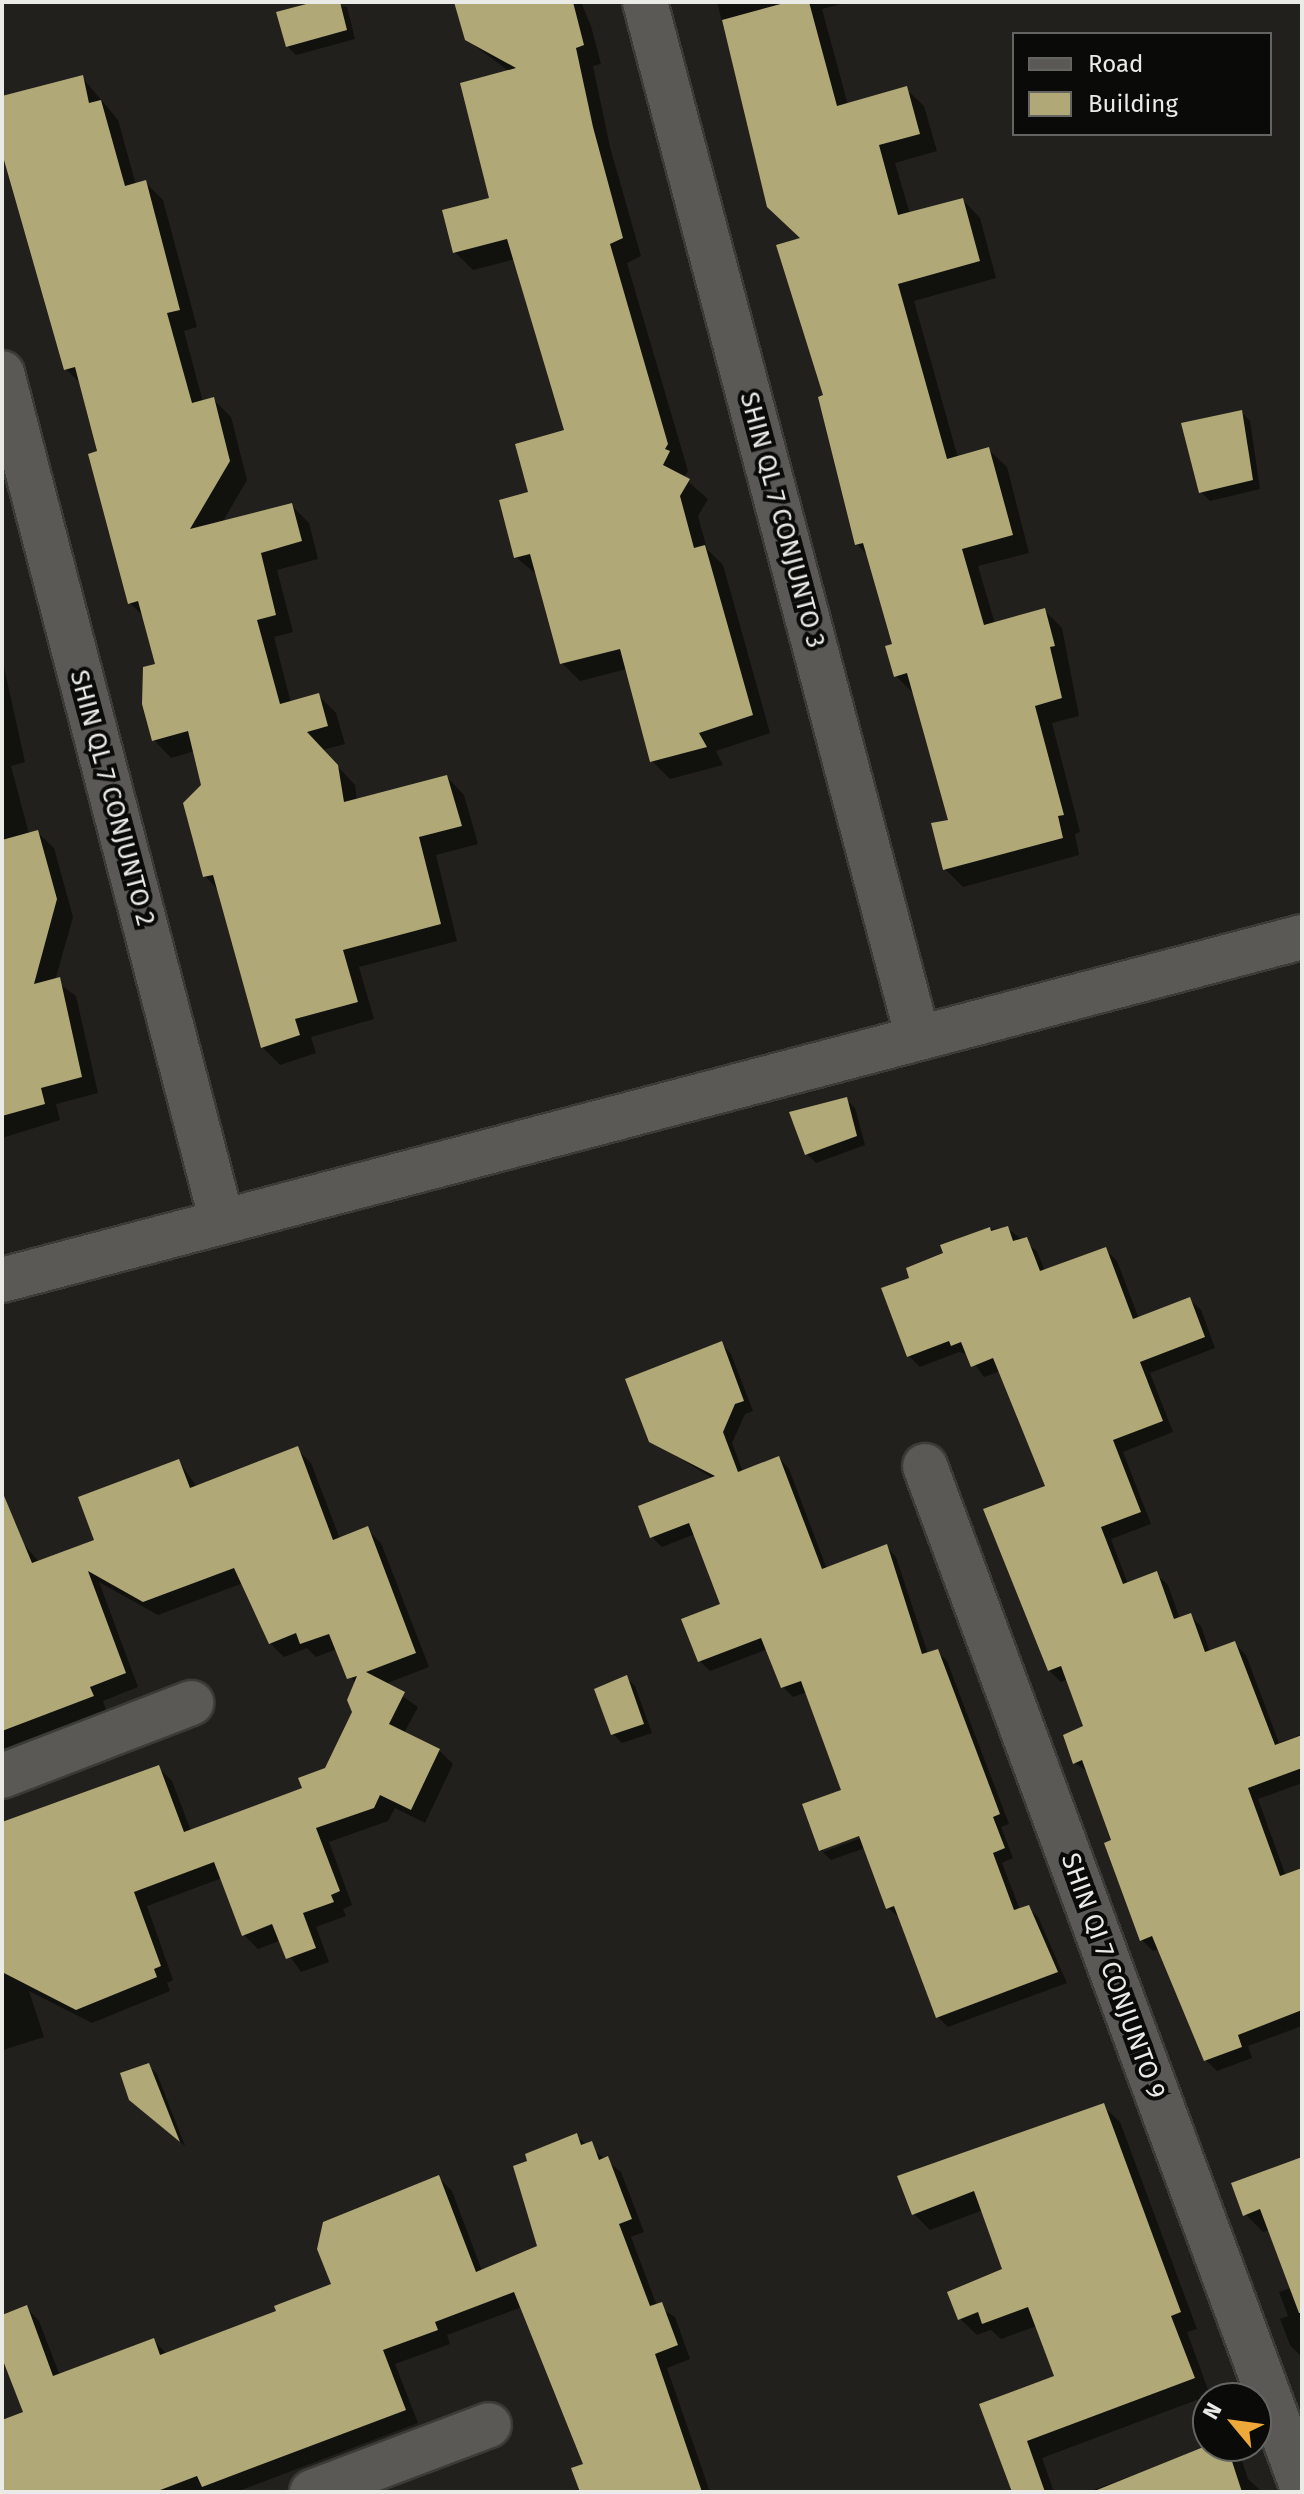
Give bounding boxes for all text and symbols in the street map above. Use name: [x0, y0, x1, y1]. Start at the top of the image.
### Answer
legend: [1012, 32, 1272, 136]
text: Road: [1088, 50, 1143, 78]
text: Building: [1088, 90, 1178, 118]
street label: SHIN QL 7 CONJUNTO 3: [733, 389, 831, 651]
street label: SHIN QL 7 CONJUNTO 2: [63, 667, 161, 929]
street label: SHIN QI 7 CONJUNTO 9: [1054, 1849, 1172, 2103]
north arrow: [1192, 2382, 1272, 2462]
text: N: [1197, 2398, 1228, 2424]

